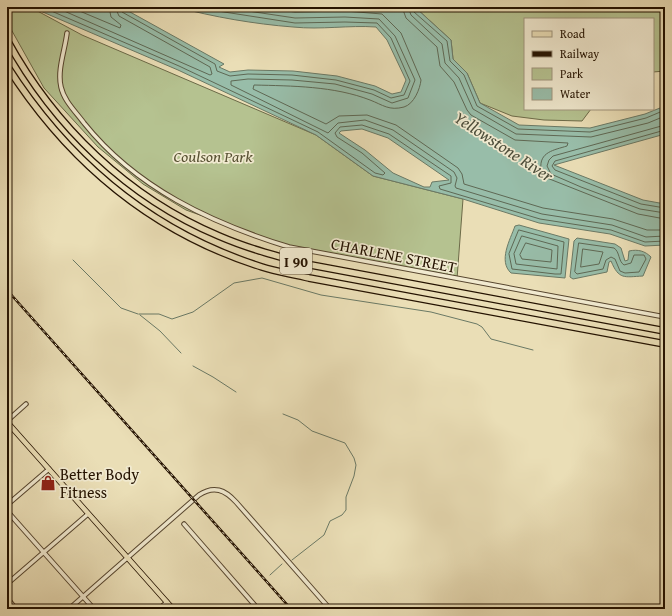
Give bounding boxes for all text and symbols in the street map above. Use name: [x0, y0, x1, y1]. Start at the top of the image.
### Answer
legend: [524, 18, 654, 110]
text: Road: [560, 25, 586, 42]
text: Railway: [560, 45, 599, 62]
text: Park: [560, 65, 584, 82]
text: Water: [560, 85, 590, 102]
water label: Yellowstone River: [450, 105, 559, 188]
park label: Coulson Park: [173, 144, 253, 168]
street label: CHARLENE STREET: [329, 231, 459, 279]
road number: I 90: [280, 248, 312, 274]
place label: Better Body Fitness: [60, 462, 139, 504]
shop icon: Better Body Fitness: [39, 474, 57, 492]

